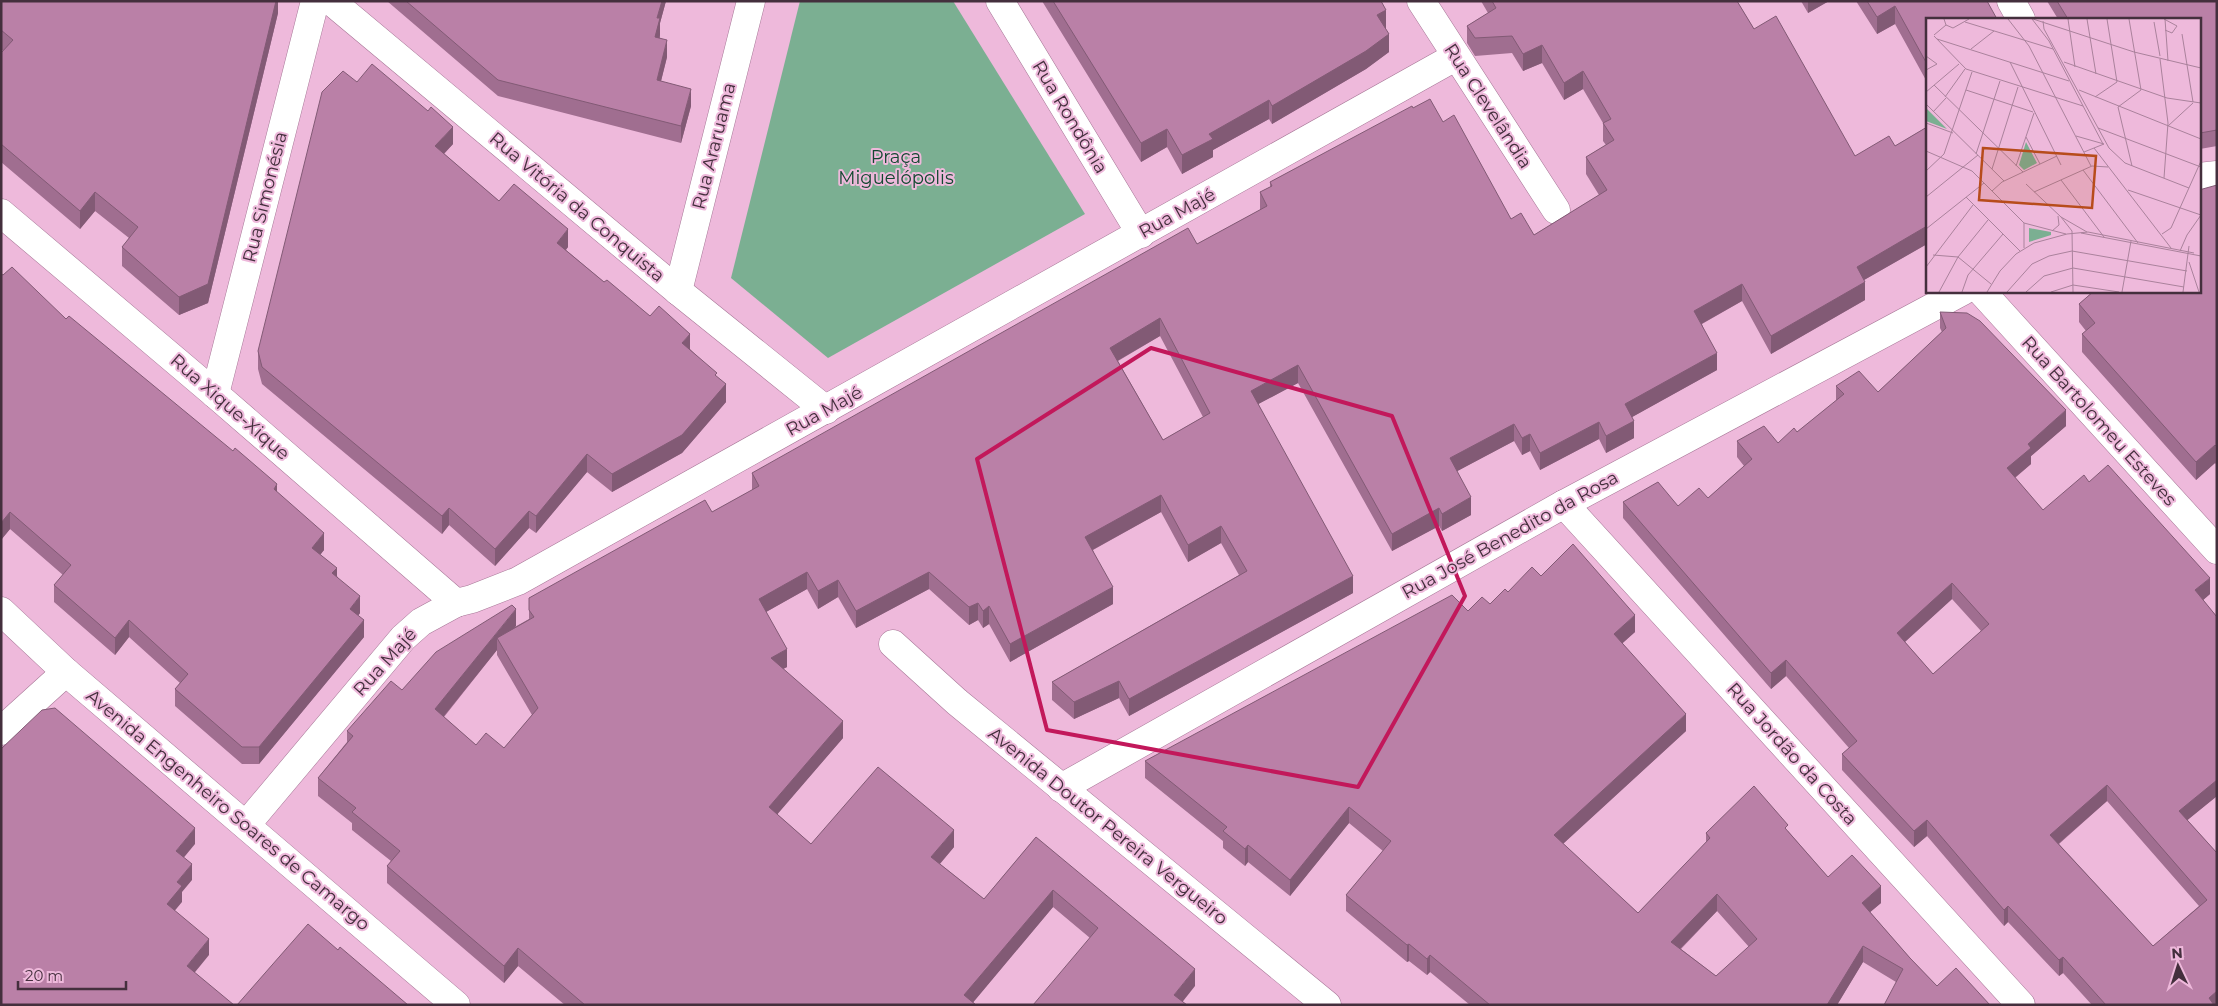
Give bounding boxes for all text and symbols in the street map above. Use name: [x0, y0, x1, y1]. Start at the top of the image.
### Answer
inset map: [1926, 18, 2200, 292]
street label: Rua Clevelândia: [1439, 39, 1537, 173]
street label: Rua Rondônia: [1028, 56, 1112, 178]
street label: Rua Araruama: [688, 80, 740, 212]
street label: Rua Vitória da Conquista: [485, 127, 669, 287]
street label: Rua Simonésia: [238, 129, 292, 265]
park label: Praça Miguelópolis: [838, 146, 954, 189]
street label: Rua Majé: [1135, 183, 1219, 243]
street label: Rua Bartolomeu Esteves: [2017, 332, 2181, 511]
street label: Rua Xique-Xique: [166, 349, 294, 465]
street label: Rua Majé: [782, 381, 866, 441]
street label: Rua José Benedito da Rosa: [1398, 466, 1622, 604]
street label: Rua Majé: [349, 623, 421, 701]
street label: Rua Jordão da Costa: [1722, 678, 1862, 830]
street label: Avenida Engenheiro Soares de Camargo: [82, 685, 374, 935]
street label: Avenida Doutor Pereira Vergueiro: [984, 723, 1232, 929]
north arrow: [2153, 941, 2203, 991]
text: N: [2171, 944, 2183, 962]
scale bar: [18, 958, 125, 990]
text: 20 m: [25, 966, 63, 985]

